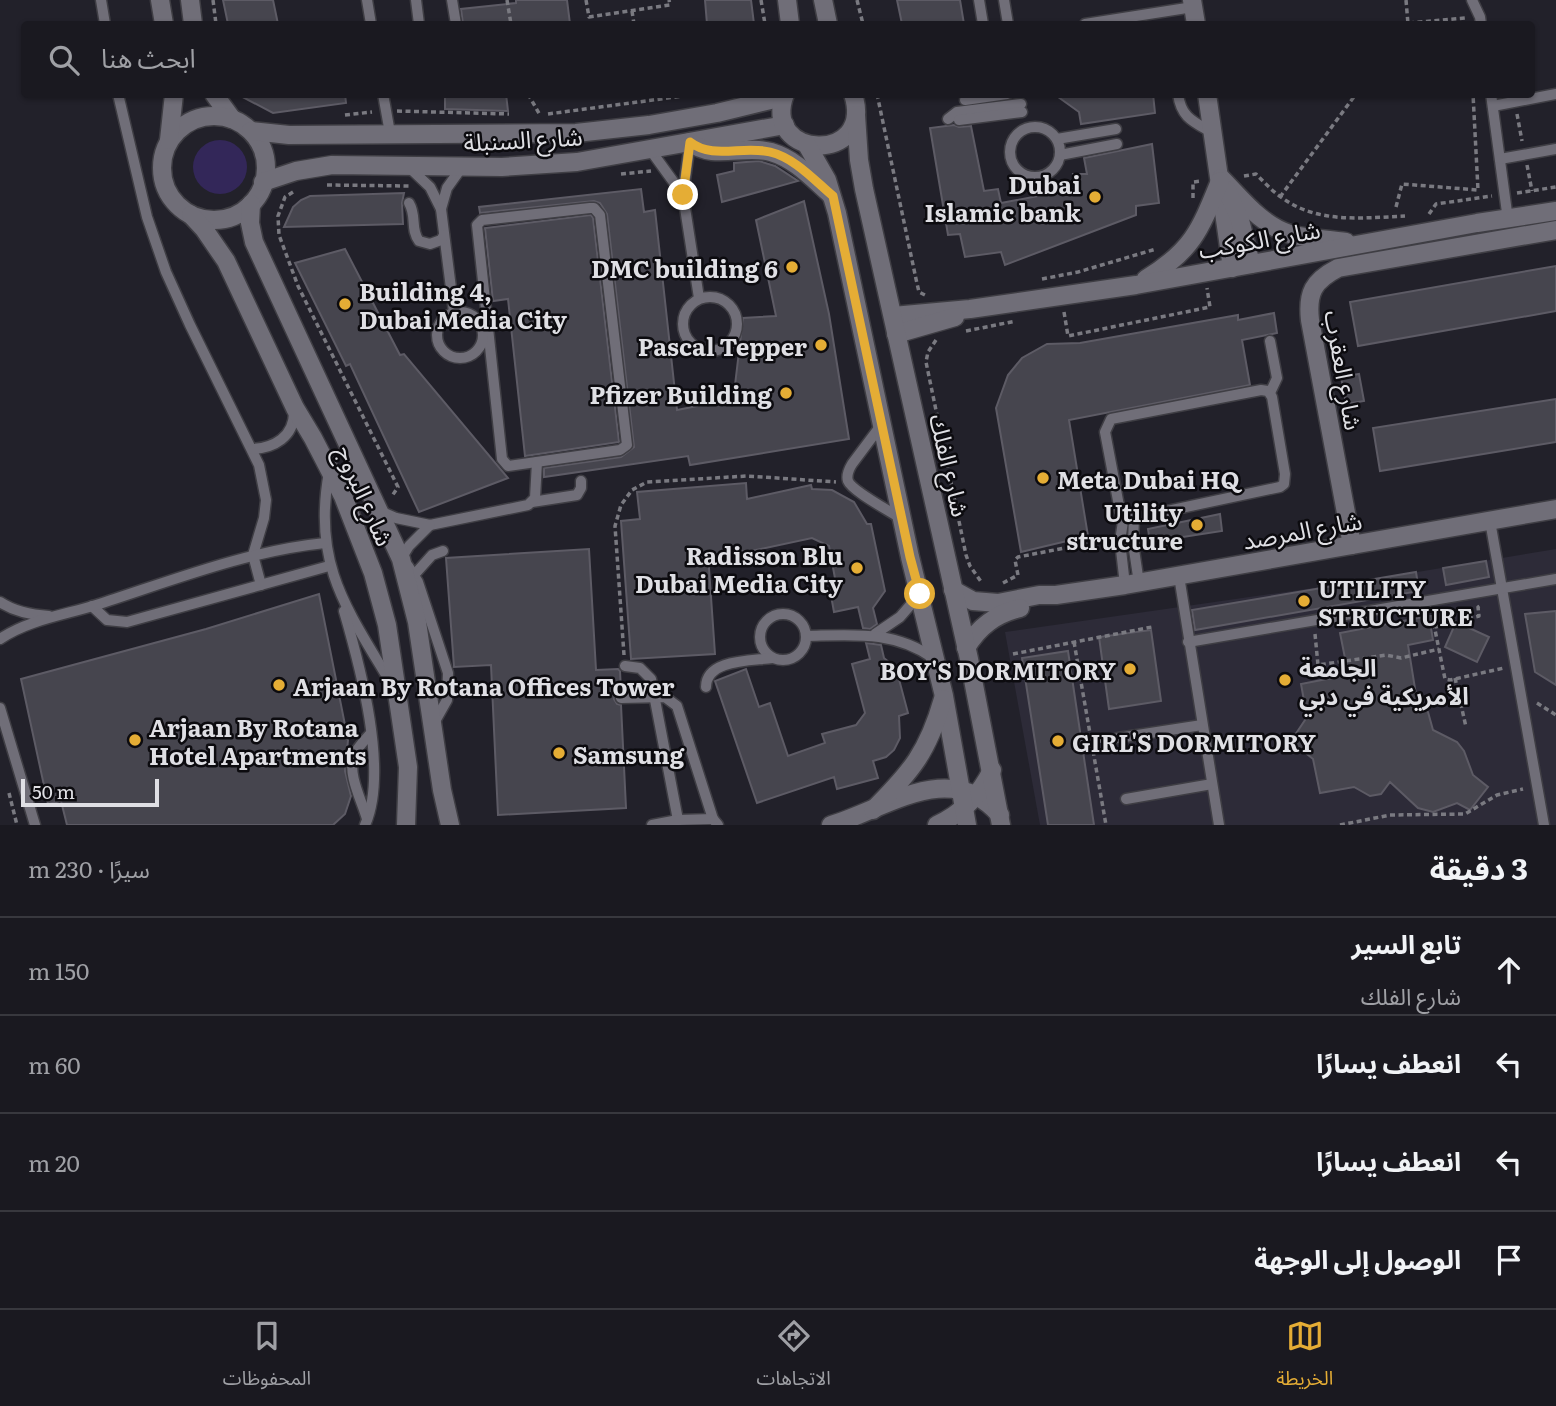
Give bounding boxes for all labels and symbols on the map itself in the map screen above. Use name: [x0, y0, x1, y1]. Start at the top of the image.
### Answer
street label: شارع السنبلة: [463, 117, 584, 161]
place label: Dubai Islamic bank: [924, 166, 1082, 229]
route end: [667, 179, 698, 210]
marker: Dubai Islamic bank: [1087, 189, 1103, 205]
street label: شارع الكوكب: [1195, 210, 1323, 268]
place label: DMC building 6: [591, 250, 778, 285]
marker: DMC building 6: [784, 259, 800, 275]
place label: Building 4, Dubai Media City: [359, 273, 567, 336]
marker: Building 4, Dubai Media City: [337, 296, 353, 312]
street label: شارع العقرب: [1315, 307, 1373, 433]
place label: Pascal Tepper: [638, 328, 807, 363]
marker: Pascal Tepper: [813, 337, 829, 353]
place label: Pfizer Building: [589, 376, 772, 411]
marker: Pfizer Building: [778, 385, 794, 401]
street label: شارع الفلك: [920, 410, 980, 520]
street label: شارع البروج: [326, 439, 404, 552]
place label: Meta Dubai HQ: [1057, 461, 1242, 496]
marker: Meta Dubai HQ: [1035, 470, 1051, 486]
place label: Utility structure: [1066, 494, 1183, 557]
street label: شارع المرصد: [1240, 501, 1365, 559]
marker: Utility structure: [1189, 517, 1205, 533]
place label: Radisson Blu Dubai Media City: [635, 537, 843, 600]
marker: Radisson Blu Dubai Media City: [849, 560, 865, 576]
place label: UTILITY STRUCTURE: [1318, 570, 1473, 633]
route start: [904, 578, 935, 609]
marker: UTILITY STRUCTURE: [1296, 593, 1312, 609]
place label: الجامعة الأمريكية في دبي: [1299, 649, 1469, 716]
place label: BOY'S DORMITORY: [879, 652, 1116, 687]
marker: BOY'S DORMITORY: [1122, 661, 1138, 677]
place label: Arjaan By Rotana Offices Tower: [293, 668, 675, 703]
marker: الجامعة الأمريكية في دبي: [1277, 672, 1293, 688]
marker: Arjaan By Rotana Offices Tower: [271, 677, 287, 693]
place label: Arjaan By Rotana Hotel Apartments: [149, 709, 367, 772]
place label: GIRL'S DORMITORY: [1072, 724, 1316, 759]
marker: Arjaan By Rotana Hotel Apartments: [127, 732, 143, 748]
marker: GIRL'S DORMITORY: [1050, 733, 1066, 749]
place label: Samsung: [573, 736, 685, 771]
marker: Samsung: [551, 745, 567, 761]
scale bar: [21, 776, 159, 808]

